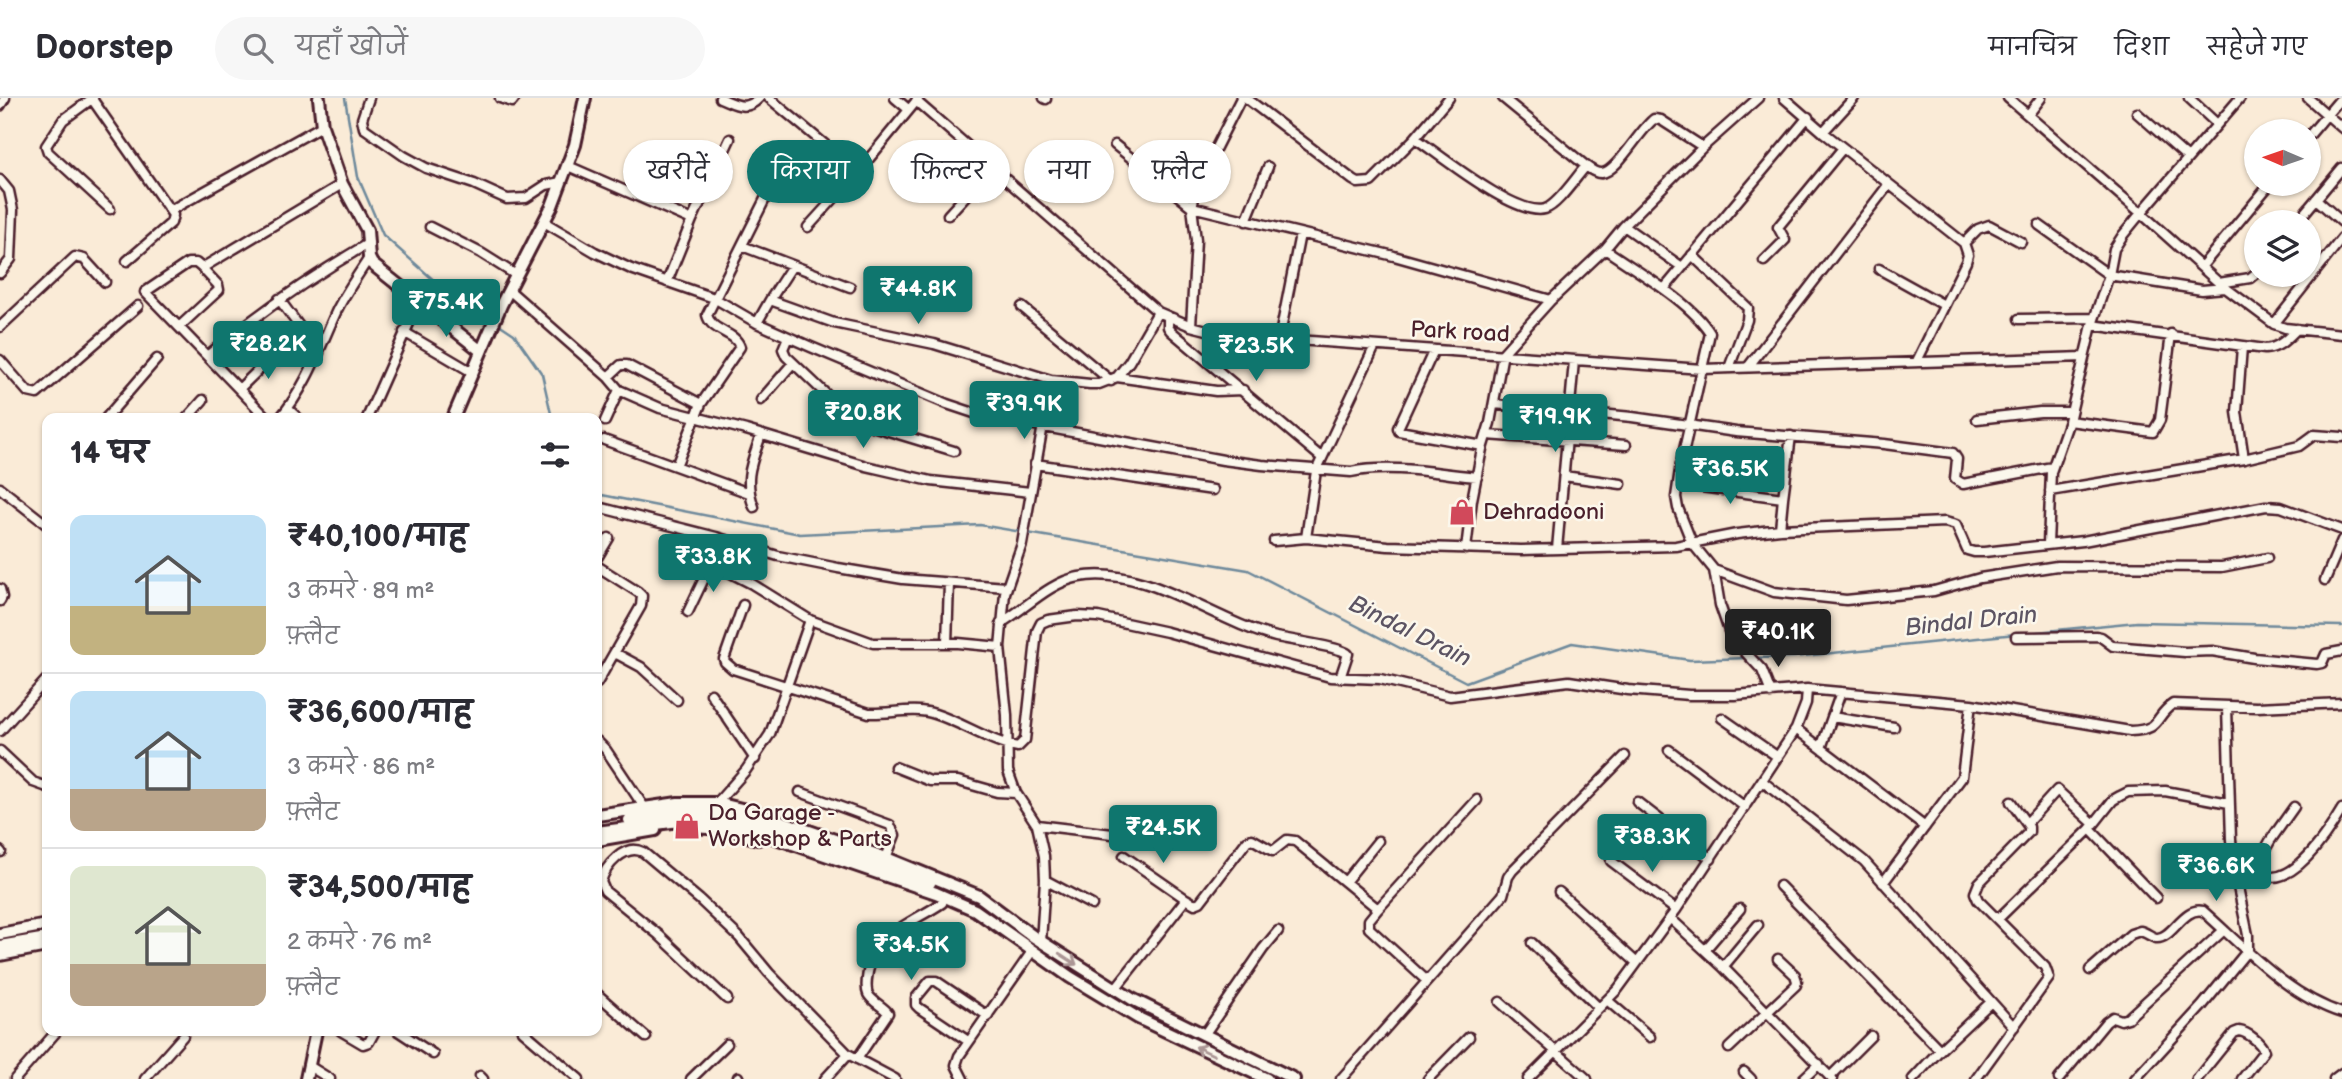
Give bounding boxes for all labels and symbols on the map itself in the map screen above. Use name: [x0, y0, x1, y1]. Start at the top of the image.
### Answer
north arrow: [2244, 119, 2320, 196]
pin: ₹44.8K: [861, 266, 975, 326]
pin: ₹75.4K: [389, 280, 503, 339]
street label: Park road: [1410, 315, 1510, 349]
pin: ₹28.2K: [211, 322, 325, 381]
pin: ₹23.5K: [1199, 324, 1313, 383]
pin: ₹39.9K: [967, 382, 1081, 441]
pin: ₹20.8K: [806, 390, 920, 450]
pin: ₹19.9K: [1498, 394, 1612, 454]
pin: ₹36.5K: [1673, 446, 1787, 506]
shop icon: Dehradooni: [1447, 497, 1477, 527]
place label: Dehradooni: [1483, 498, 1604, 526]
pin: ₹33.8K: [656, 534, 770, 594]
water label: Bindal Drain: [1344, 589, 1476, 673]
water label: Bindal Drain: [1904, 600, 2038, 642]
pin: ₹40.1K: [1721, 610, 1835, 669]
place label: Da Garage - Workshop & Parts: [708, 799, 892, 853]
pin: ₹24.5K: [1106, 806, 1220, 865]
shop icon: Da Garage - Workshop & Parts: [672, 811, 702, 841]
pin: ₹38.3K: [1595, 814, 1709, 874]
pin: ₹36.6K: [2159, 844, 2273, 903]
pin: ₹34.5K: [854, 922, 968, 982]
one-way arrow: [1057, 953, 1077, 967]
one-way arrow: [1195, 1044, 1216, 1057]

